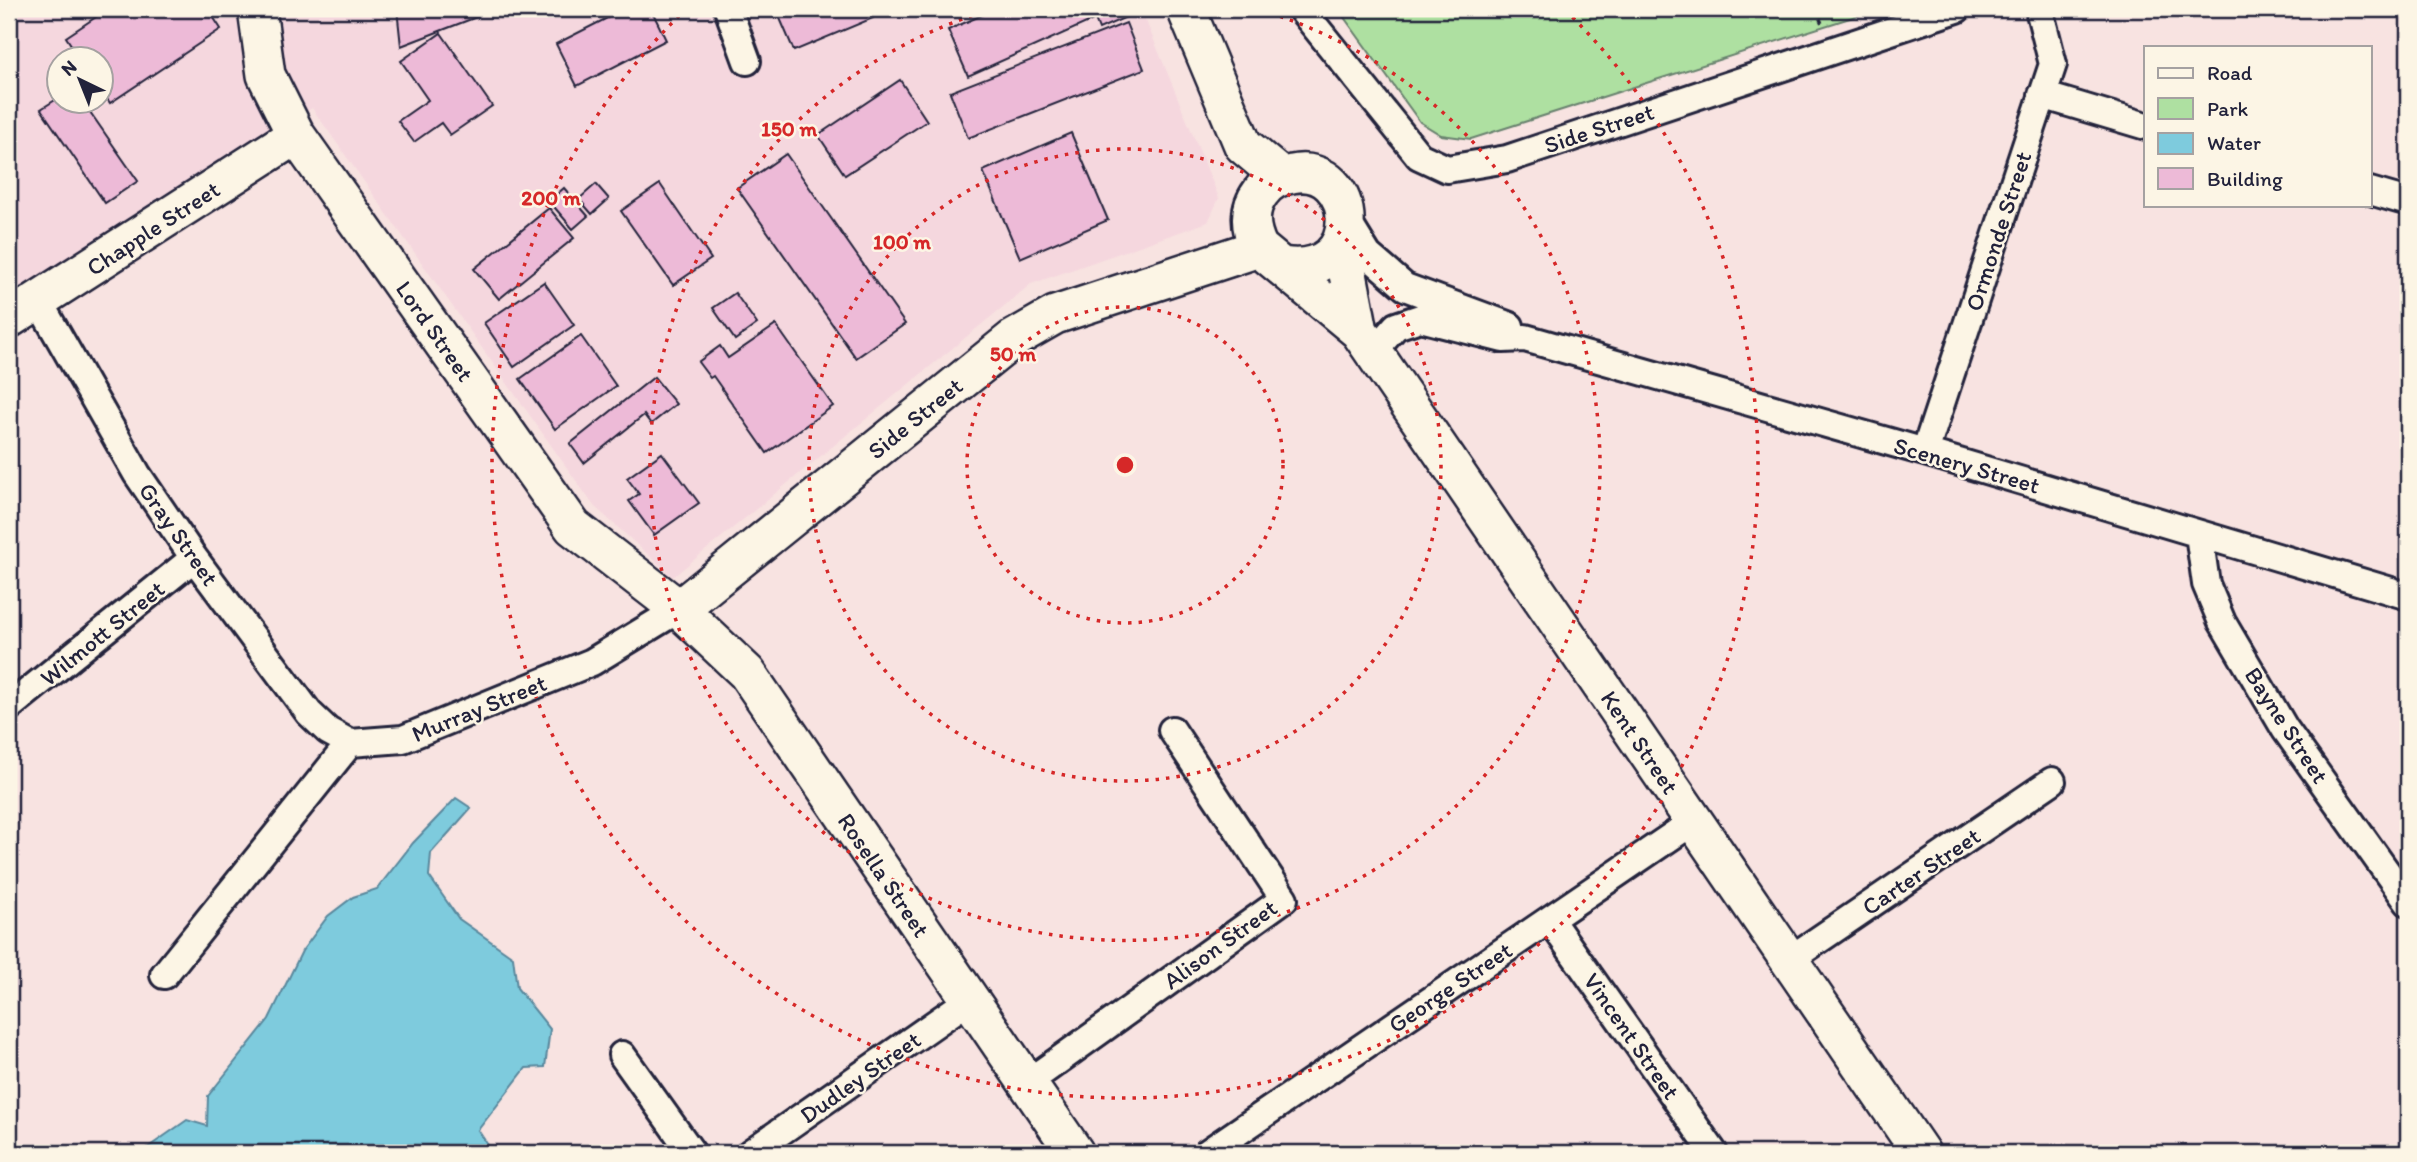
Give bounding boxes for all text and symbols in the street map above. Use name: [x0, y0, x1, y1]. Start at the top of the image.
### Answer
north arrow: [46, 46, 116, 116]
legend: [2144, 46, 2372, 206]
text: N: [56, 55, 81, 81]
text: Road: [2207, 60, 2253, 85]
text: Park: [2207, 96, 2249, 121]
street label: Side Street: [1540, 97, 1658, 159]
text: 150 m: [761, 116, 817, 141]
text: Water: [2207, 130, 2261, 155]
street label: Ormonde Street: [1959, 147, 2037, 315]
text: Building: [2207, 166, 2283, 191]
street label: Chapple Street: [81, 174, 225, 282]
text: 200 m: [521, 185, 581, 210]
text: 100 m: [873, 229, 931, 254]
street label: Lord Street: [390, 275, 480, 387]
text: 50 m: [990, 341, 1037, 366]
street label: Side Street: [862, 371, 968, 465]
street label: Scenery Street: [1891, 430, 2043, 500]
centre of rings: [1113, 453, 1137, 477]
street label: Gray Street: [133, 477, 225, 591]
street label: Wilmott Street: [34, 574, 170, 692]
street label: Bayne Street: [2239, 661, 2335, 789]
street label: Murray Street: [407, 668, 551, 748]
street label: Kent Street: [1595, 685, 1685, 799]
street label: Rosella Street: [832, 807, 936, 943]
street label: Carter Street: [1856, 821, 1986, 921]
street label: Alison Street: [1157, 893, 1283, 995]
street label: George Street: [1383, 935, 1517, 1039]
street label: Vincent Street: [1578, 967, 1686, 1105]
street label: Dudley Street: [794, 1025, 926, 1129]

